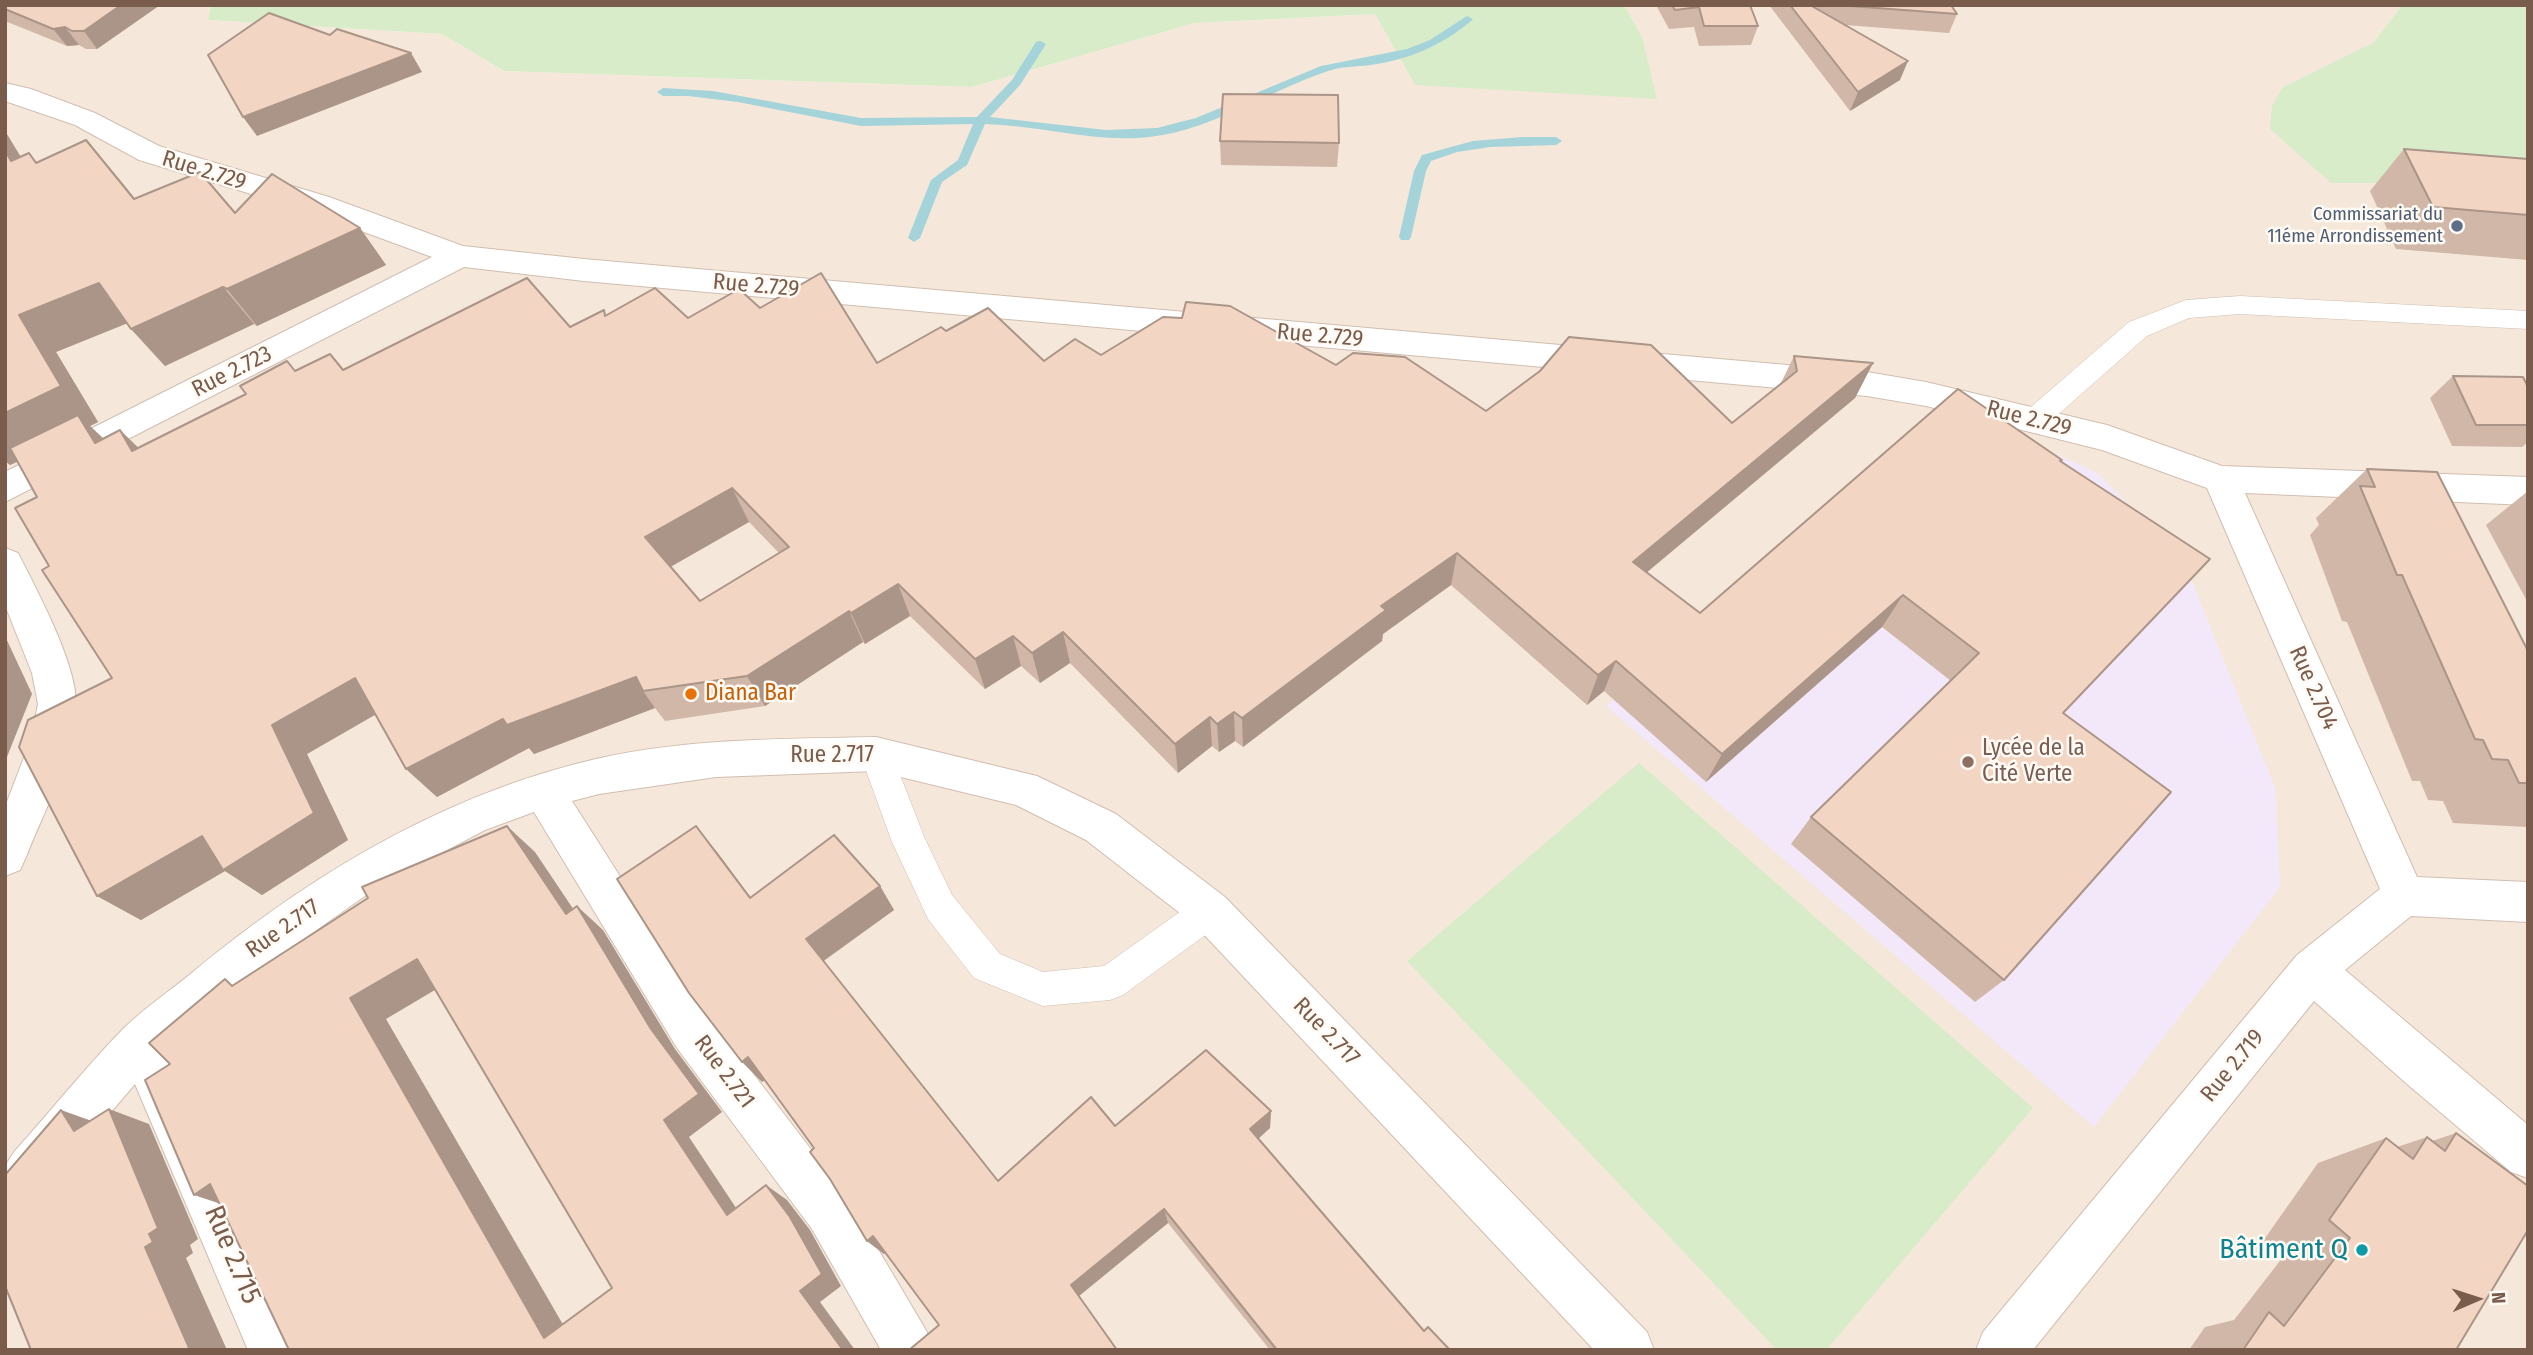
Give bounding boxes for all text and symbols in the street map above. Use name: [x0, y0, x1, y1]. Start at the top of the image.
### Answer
street label: Rue 2.729: [159, 145, 249, 197]
place label: Commissariat du 11éme Arrondissement: [2267, 204, 2443, 248]
marker: Commissariat du 11éme Arrondissement: [2449, 218, 2465, 234]
street label: Rue 2.729: [712, 268, 800, 304]
street label: Rue 2.729: [1276, 318, 1364, 354]
street label: Rue 2.723: [187, 340, 277, 404]
street label: Rue 2.729: [1984, 395, 2074, 443]
street label: Rue 2.704: [2282, 642, 2344, 734]
place label: Diana Bar: [705, 680, 796, 708]
marker: Diana Bar: [683, 686, 699, 702]
place label: Lycée de la Cité Verte: [1982, 735, 2085, 789]
street label: Rue 2.717: [790, 742, 874, 770]
marker: Lycée de la Cité Verte: [1960, 754, 1976, 770]
street label: Rue 2.717: [241, 894, 325, 964]
street label: Rue 2.717: [1287, 992, 1365, 1072]
street label: Rue 2.719: [2195, 1024, 2271, 1108]
street label: Rue 2.721: [688, 1030, 760, 1114]
street label: Rue 2.715: [196, 1201, 268, 1309]
place label: Bâtiment Q: [2219, 1233, 2348, 1267]
marker: Bâtiment Q: [2354, 1242, 2370, 1258]
north arrow: [2442, 1264, 2512, 1334]
text: N: [2487, 1292, 2510, 1304]

